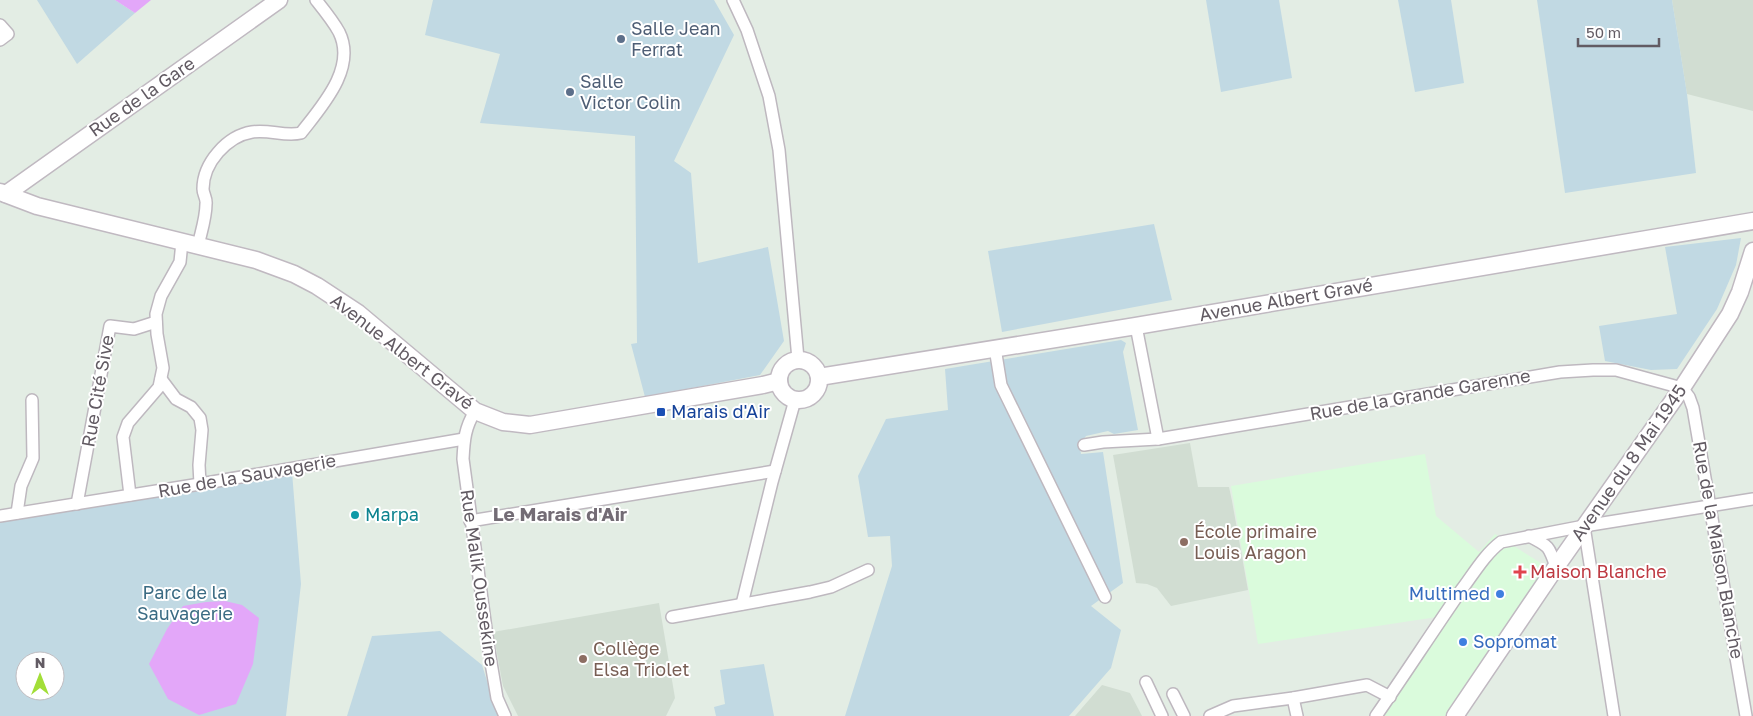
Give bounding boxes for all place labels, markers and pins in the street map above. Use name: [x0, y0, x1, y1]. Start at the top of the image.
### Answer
place label: Salle Jean Ferrat: [631, 17, 721, 60]
marker: Salle Jean Ferrat: [615, 33, 627, 45]
place label: Salle Victor Colin: [580, 70, 681, 113]
marker: Salle Victor Colin: [564, 86, 576, 98]
place label: Marais d'Air: [671, 400, 770, 422]
marker: Marais d'Air: [655, 406, 667, 418]
place label: Marpa: [365, 503, 419, 525]
marker: Marpa: [349, 509, 361, 521]
place label: École primaire Louis Aragon: [1194, 520, 1317, 563]
marker: École primaire Louis Aragon: [1178, 536, 1190, 548]
place label: Maison Blanche: [1530, 560, 1667, 582]
marker: Maison Blanche: [1514, 566, 1526, 578]
place label: Multimed: [1409, 582, 1490, 604]
marker: Multimed: [1494, 588, 1506, 600]
place label: Sopromat: [1473, 630, 1557, 652]
marker: Sopromat: [1457, 636, 1469, 648]
place label: Collège Elsa Triolet: [593, 637, 689, 680]
marker: Collège Elsa Triolet: [577, 653, 589, 665]

